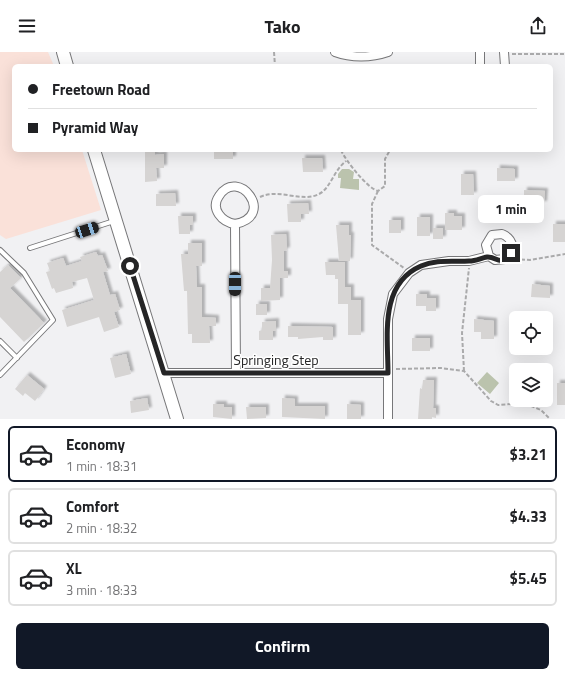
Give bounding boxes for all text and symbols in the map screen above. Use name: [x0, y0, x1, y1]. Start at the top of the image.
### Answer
text: Tako: [264, 13, 301, 40]
icon: menu: [16, 15, 38, 37]
icon: share: [527, 15, 549, 37]
text: Freetown Road: [52, 78, 150, 101]
text: Pyramid Way: [52, 116, 138, 139]
callout: 1 min: [478, 195, 544, 223]
text: 1 min: [495, 199, 527, 219]
car: [74, 221, 100, 239]
route end: [502, 244, 520, 262]
route start: [121, 257, 139, 275]
car: [229, 272, 241, 296]
map controls: [509, 311, 553, 407]
button: locate: [509, 311, 553, 355]
street label: Springing Step: [233, 349, 319, 370]
button: layers: [509, 363, 553, 407]
text: Economy: [66, 433, 125, 456]
icon: car: [18, 436, 54, 472]
text: $3.21: [510, 443, 547, 466]
text: 1 min · 18:31: [66, 456, 137, 476]
text: Comfort: [66, 495, 119, 518]
icon: car: [18, 498, 54, 534]
text: $4.33: [510, 505, 547, 528]
text: 2 min · 18:32: [66, 518, 137, 538]
text: XL: [66, 557, 82, 580]
icon: car: [18, 560, 54, 596]
text: $5.45: [510, 567, 547, 590]
text: 3 min · 18:33: [66, 580, 137, 600]
button: Confirm: [16, 623, 549, 669]

